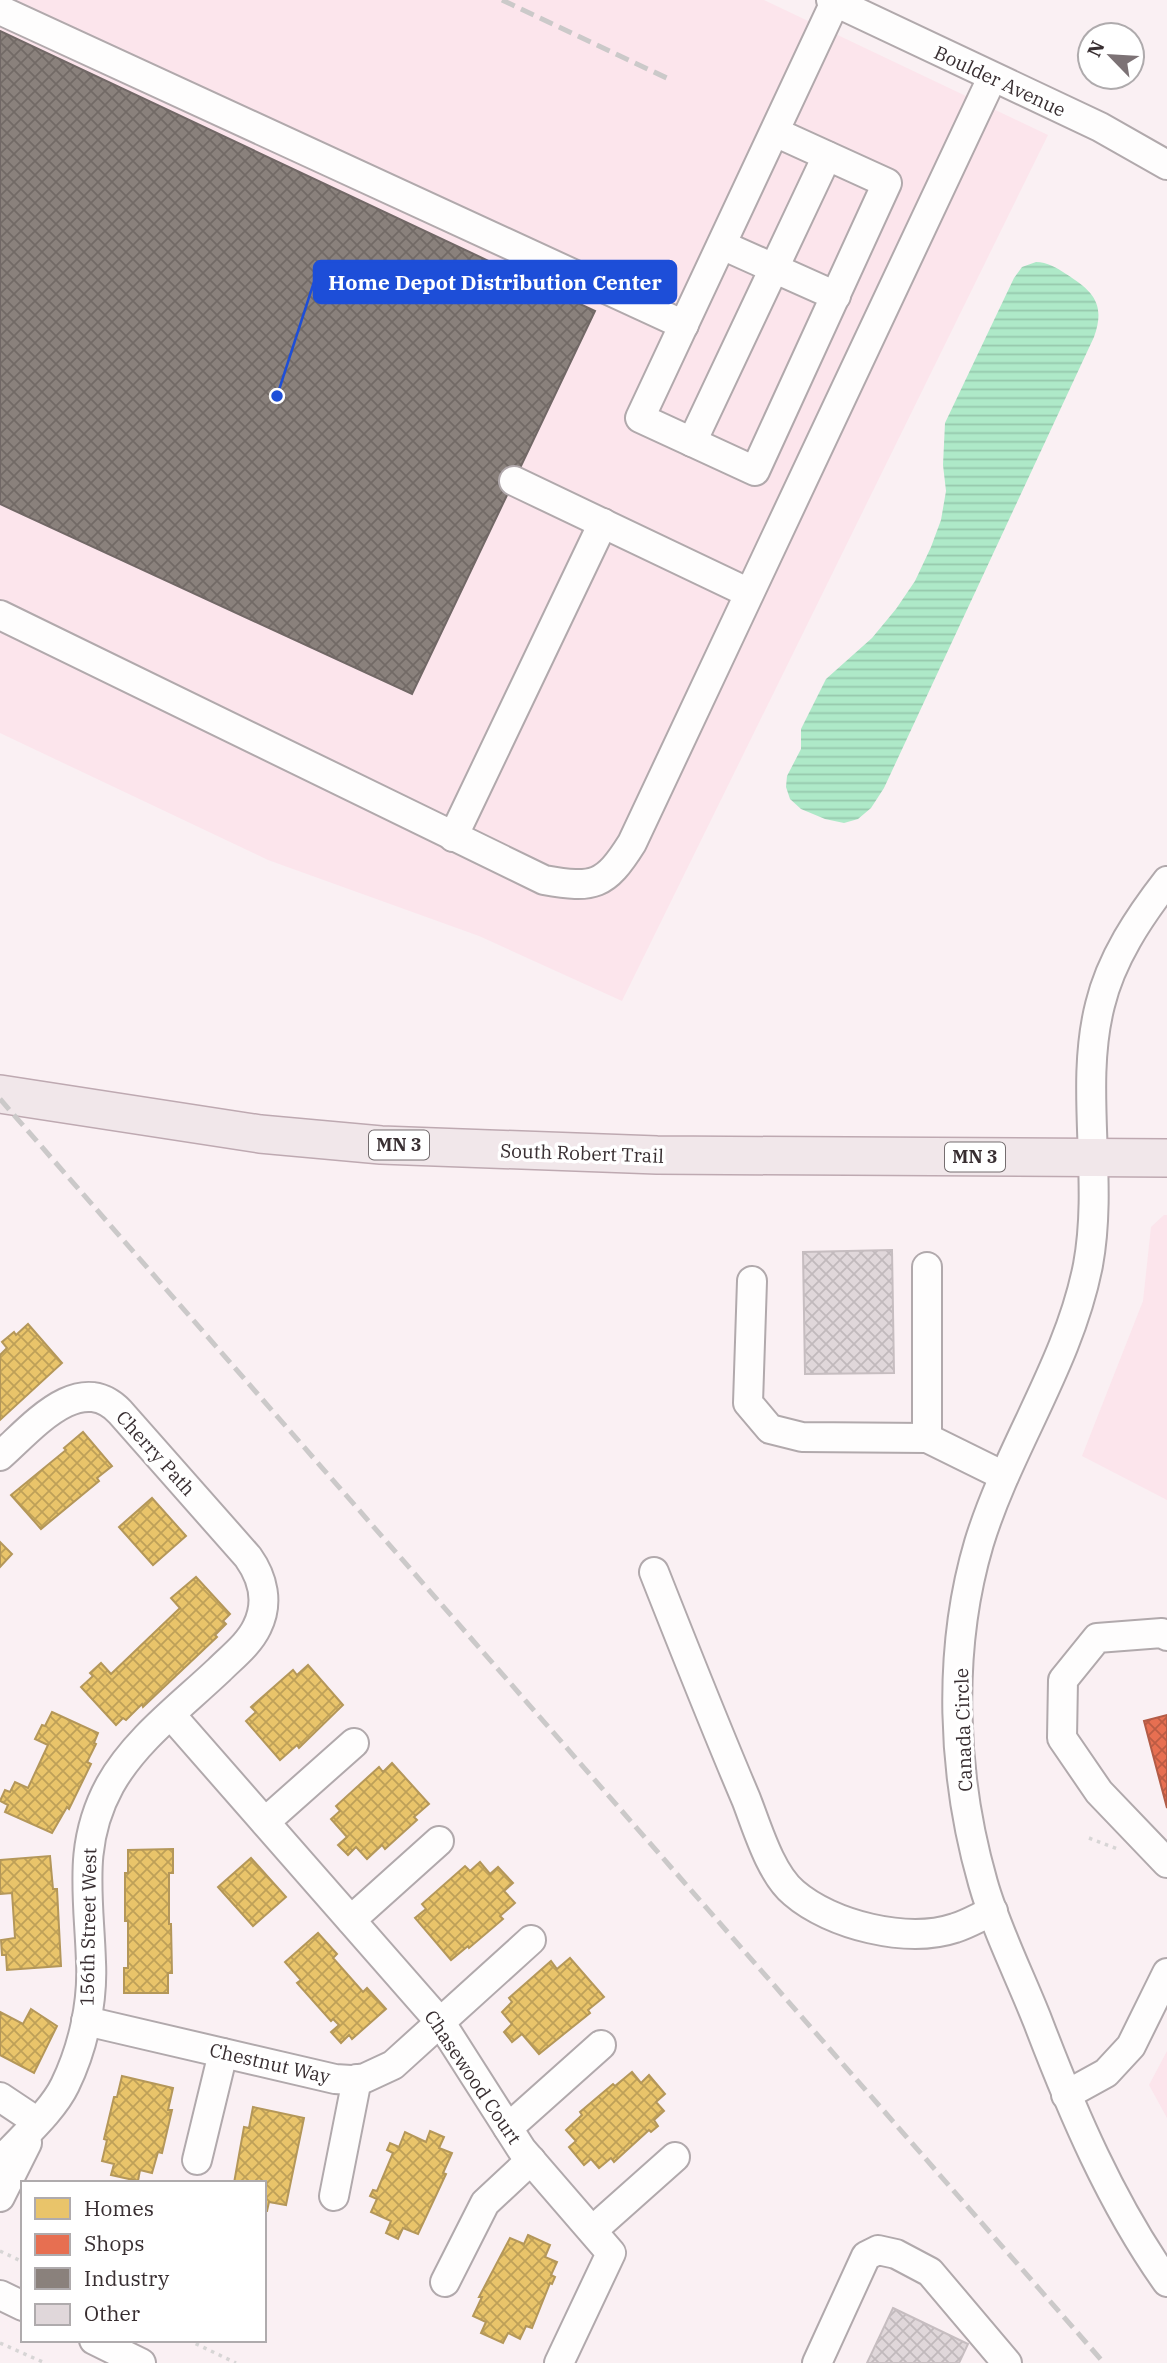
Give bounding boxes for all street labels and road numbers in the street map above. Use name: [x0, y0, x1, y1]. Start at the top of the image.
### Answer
street label: Boulder Avenue: [930, 40, 1070, 122]
road number: MN 3: [369, 1130, 429, 1160]
street label: South Robert Trail: [500, 1138, 665, 1168]
road number: MN 3: [945, 1142, 1005, 1172]
street label: Cherry Path: [111, 1405, 201, 1501]
street label: Canada Circle: [949, 1668, 977, 1792]
street label: 156th Street West: [75, 1847, 101, 2006]
street label: Chasewood Court: [419, 2005, 527, 2149]
street label: Chestnut Way: [207, 2037, 333, 2089]

